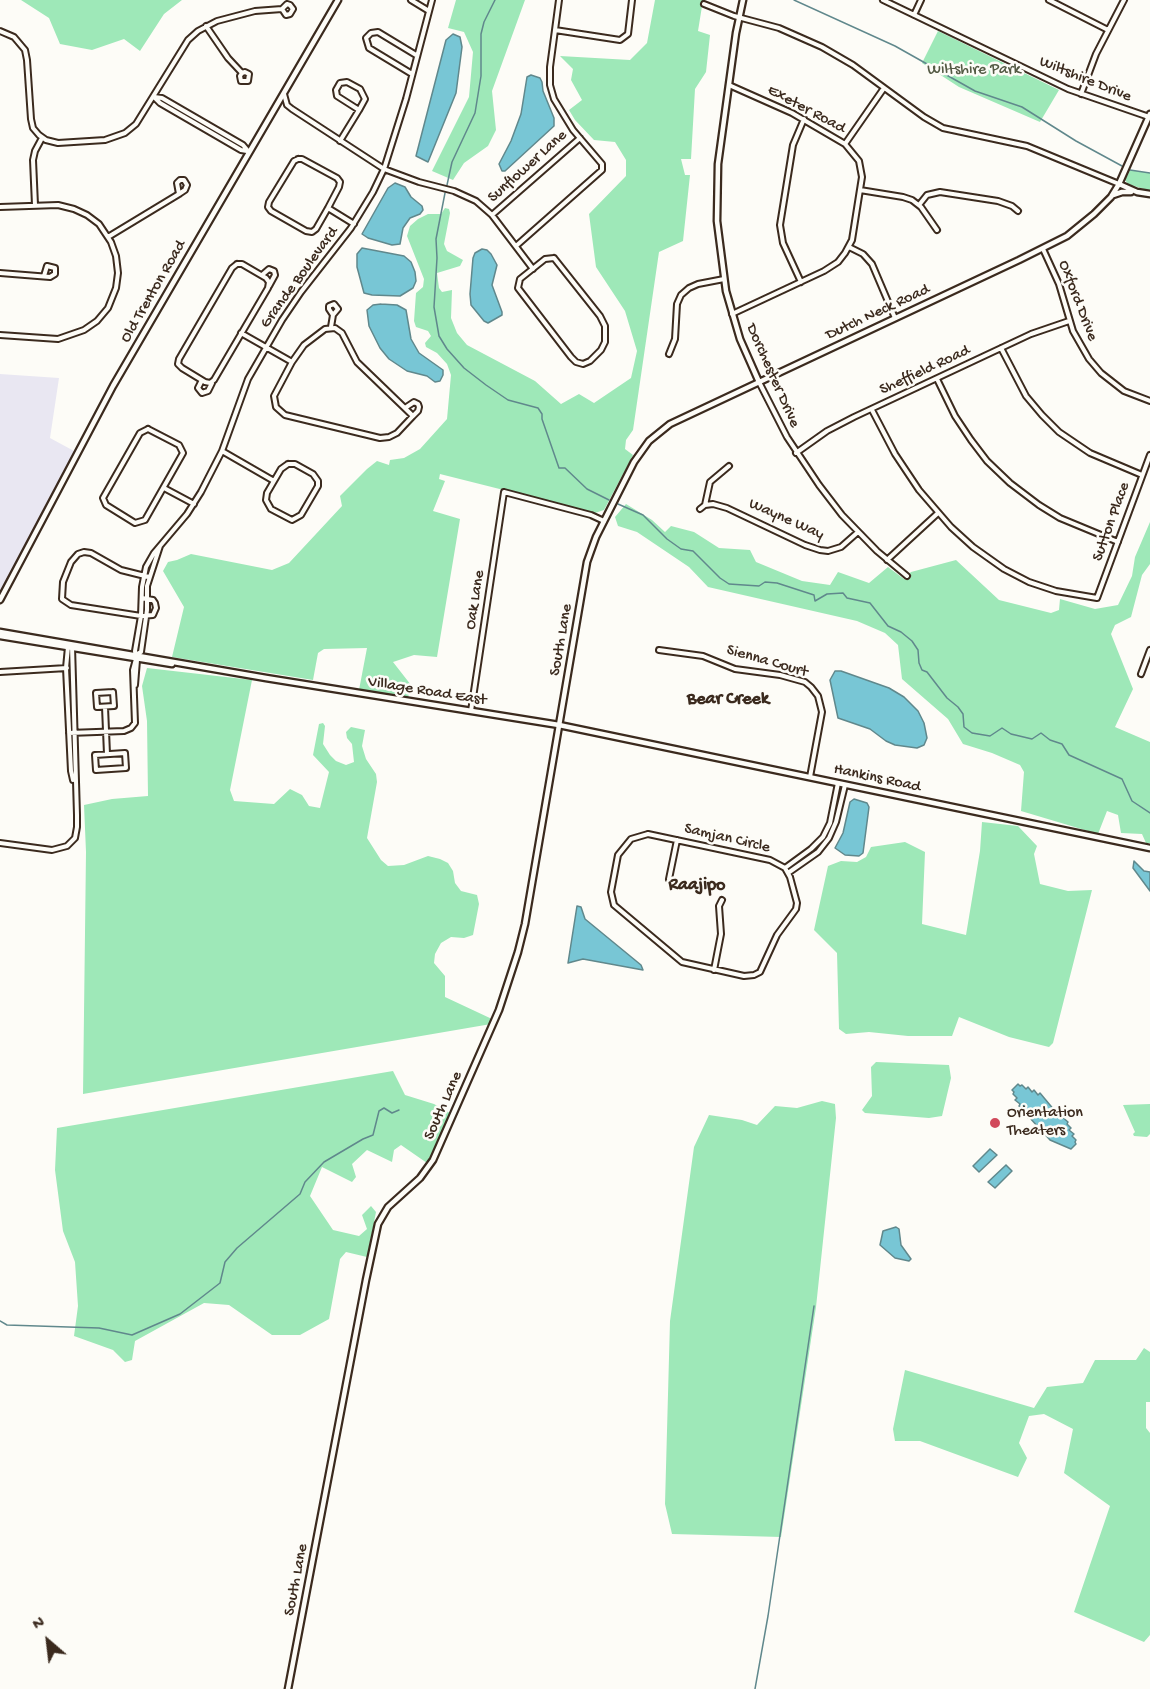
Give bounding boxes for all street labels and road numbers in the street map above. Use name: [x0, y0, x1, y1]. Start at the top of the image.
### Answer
street label: Wiltshire Drive: [1036, 53, 1134, 107]
street label: Exeter Road: [764, 81, 848, 139]
street label: Sunflower Lane: [484, 126, 572, 208]
street label: Grande Boulevard: [257, 224, 343, 332]
street label: Old Trenton Road: [117, 237, 191, 347]
street label: Oxford Drive: [1053, 258, 1101, 344]
street label: Dutch Neck Road: [823, 281, 933, 345]
street label: Dorchester Drive: [741, 321, 803, 431]
street label: Sheffield Road: [877, 342, 973, 400]
street label: Sutton Place: [1089, 480, 1135, 564]
street label: Wayne Way: [745, 495, 827, 545]
street label: Oak Lane: [462, 569, 490, 631]
street label: South Lane: [546, 603, 578, 677]
street label: Sienna Court: [724, 641, 810, 683]
street label: Village Road East: [367, 673, 487, 711]
street label: Hankins Road: [832, 760, 922, 798]
street label: Samjan Circle: [682, 820, 772, 858]
street label: South Lane: [420, 1069, 468, 1143]
street label: South Lane: [281, 1542, 313, 1618]

